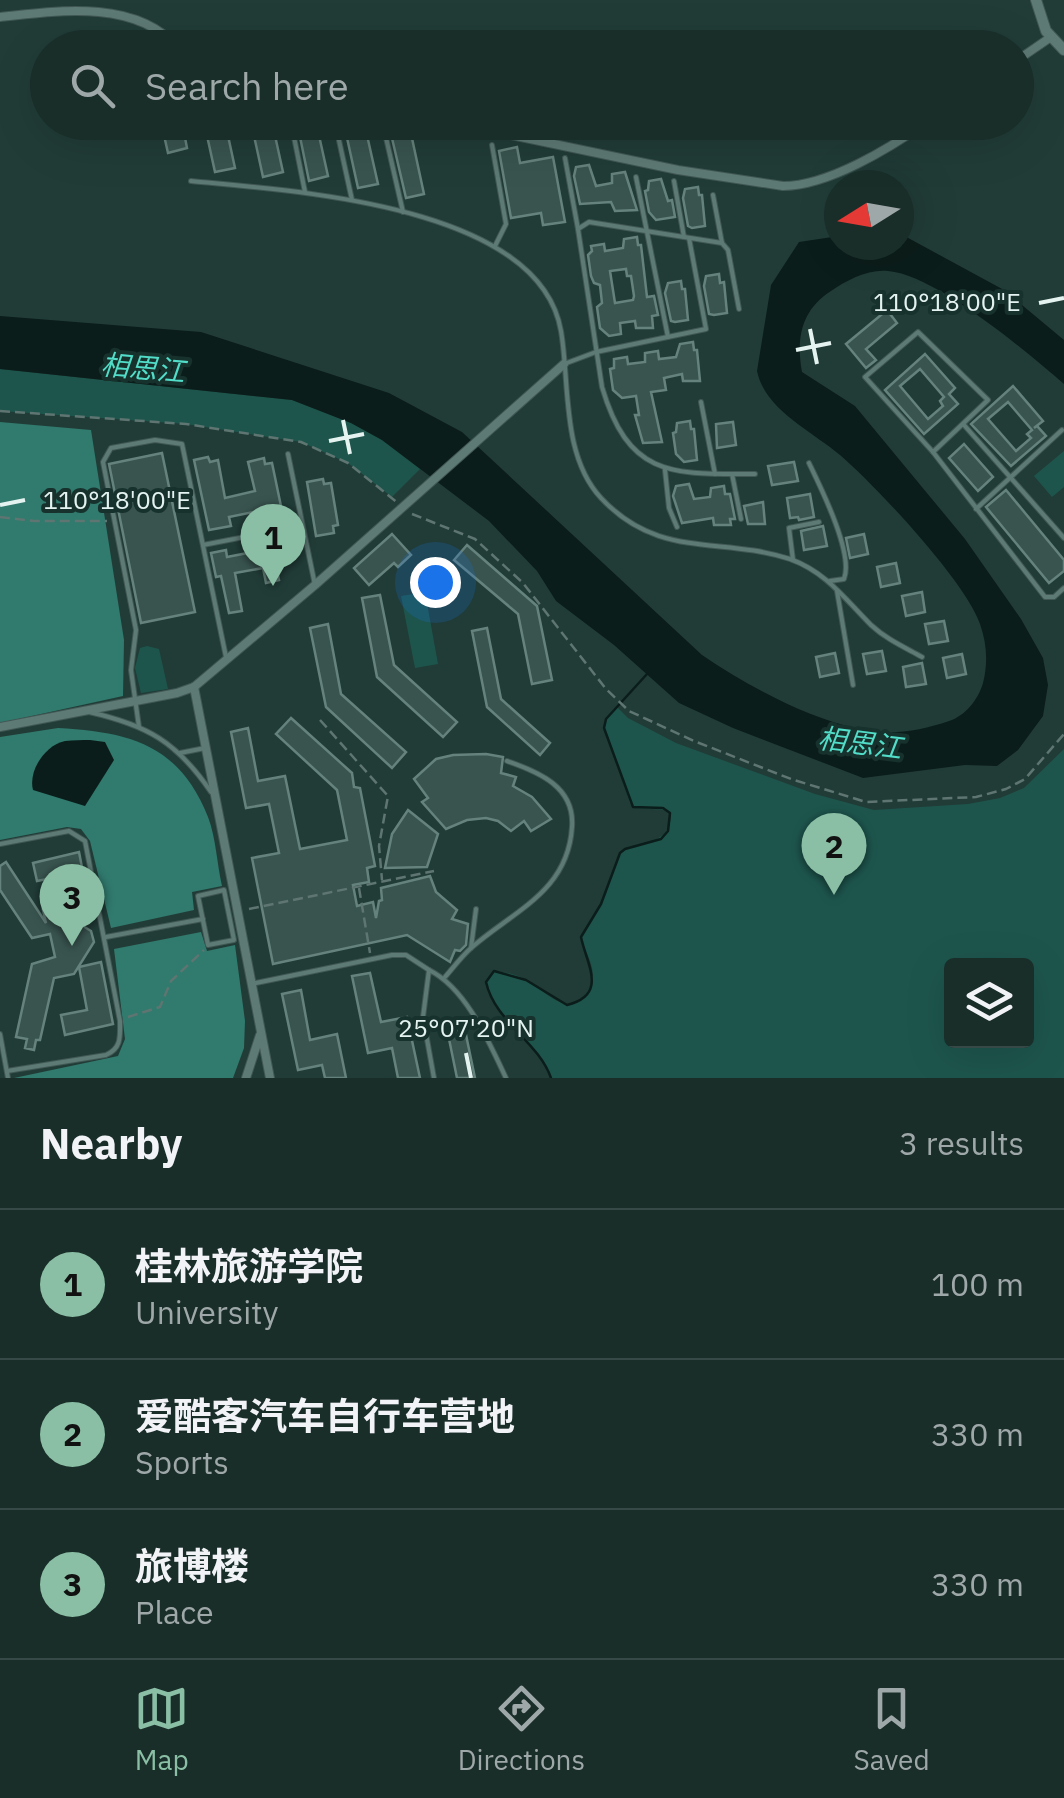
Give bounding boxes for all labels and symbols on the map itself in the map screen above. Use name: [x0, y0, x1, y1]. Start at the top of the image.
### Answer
north arrow: [824, 170, 914, 260]
text: 110°18'00"E: [873, 285, 1021, 318]
water label: 相思江: [100, 345, 189, 390]
text: 110°18'00"E: [43, 483, 191, 516]
pin: 1: [240, 504, 306, 586]
your location: [410, 557, 461, 608]
water label: 相思江: [816, 719, 907, 766]
pin: 2: [802, 812, 866, 895]
pin: 3: [40, 864, 104, 946]
text: 25°07'20"N: [398, 1011, 534, 1044]

